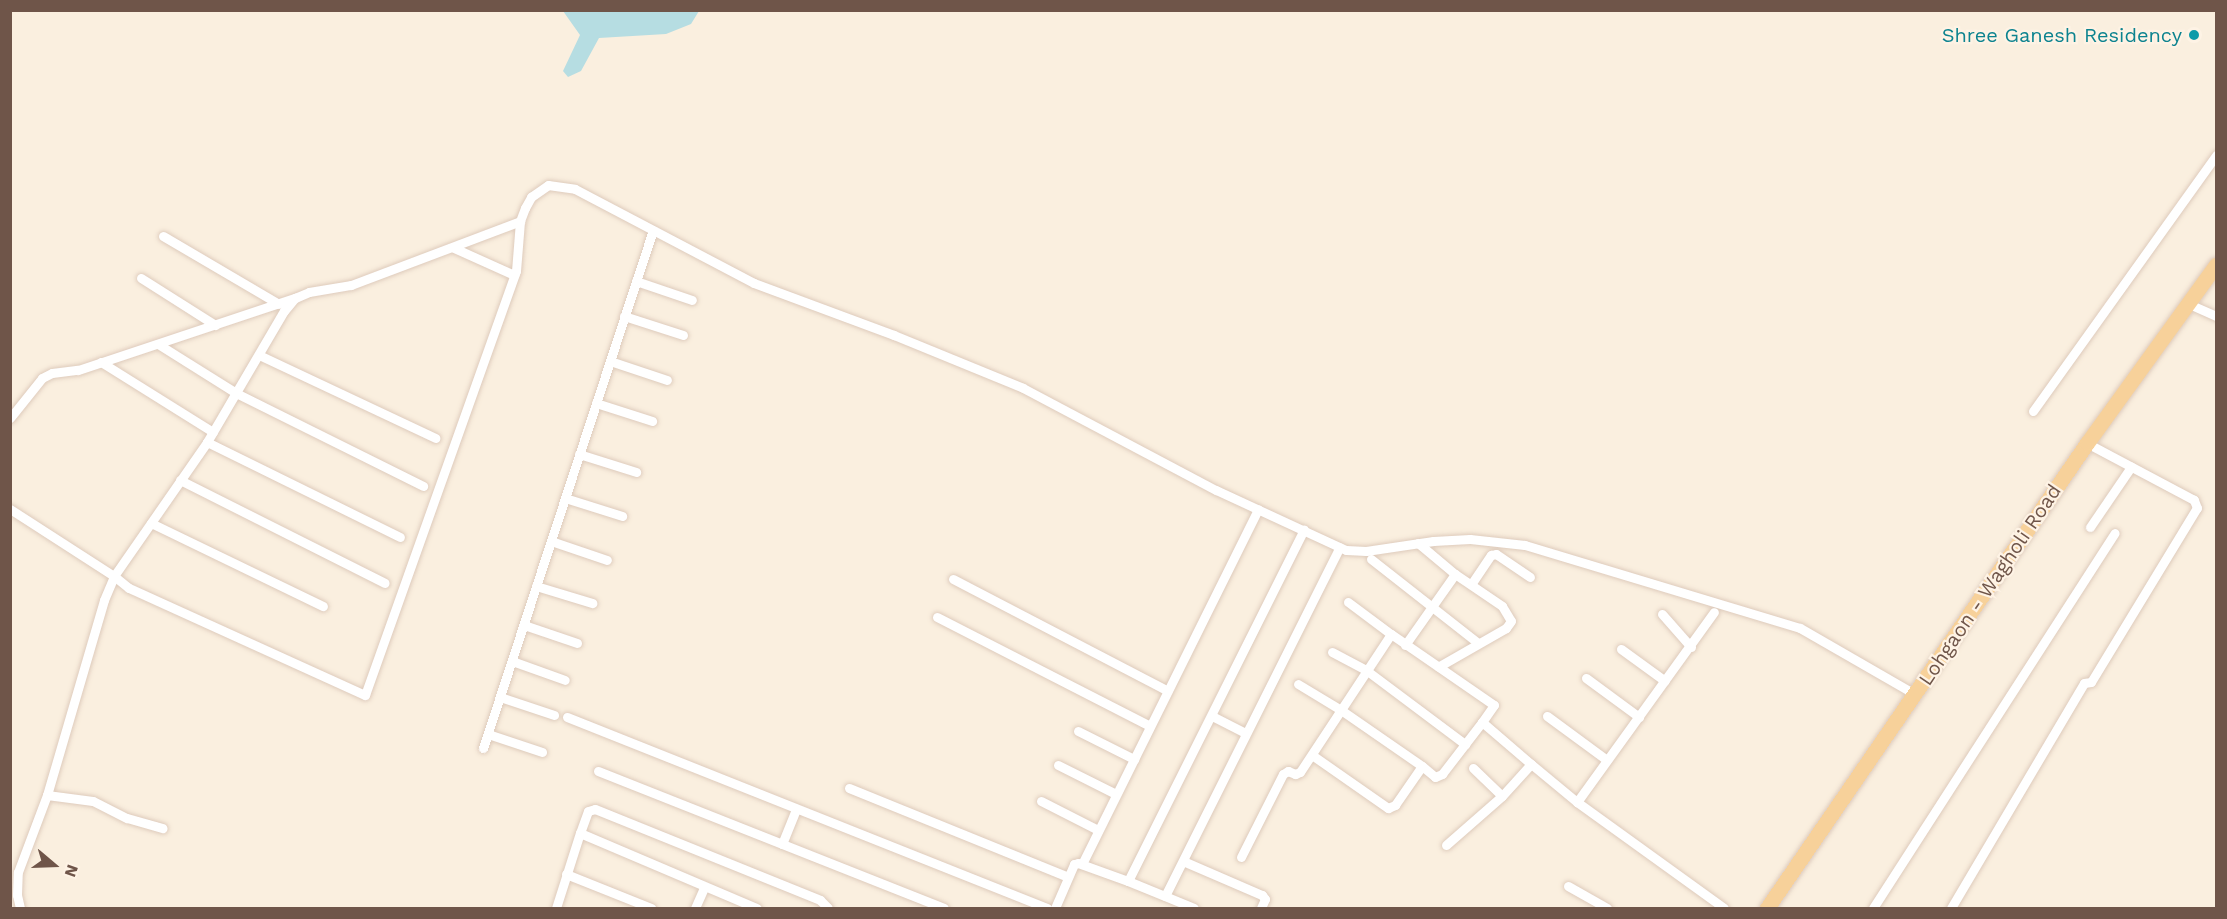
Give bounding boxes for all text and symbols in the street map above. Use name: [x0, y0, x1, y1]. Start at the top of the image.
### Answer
place label: Shree Ganesh Residency: [1942, 23, 2182, 47]
marker: Shree Ganesh Residency: [2187, 28, 2201, 42]
street label: Lohgaon - Wagholi Road: [1913, 480, 2067, 690]
north arrow: [24, 835, 84, 895]
text: N: [61, 862, 82, 880]

